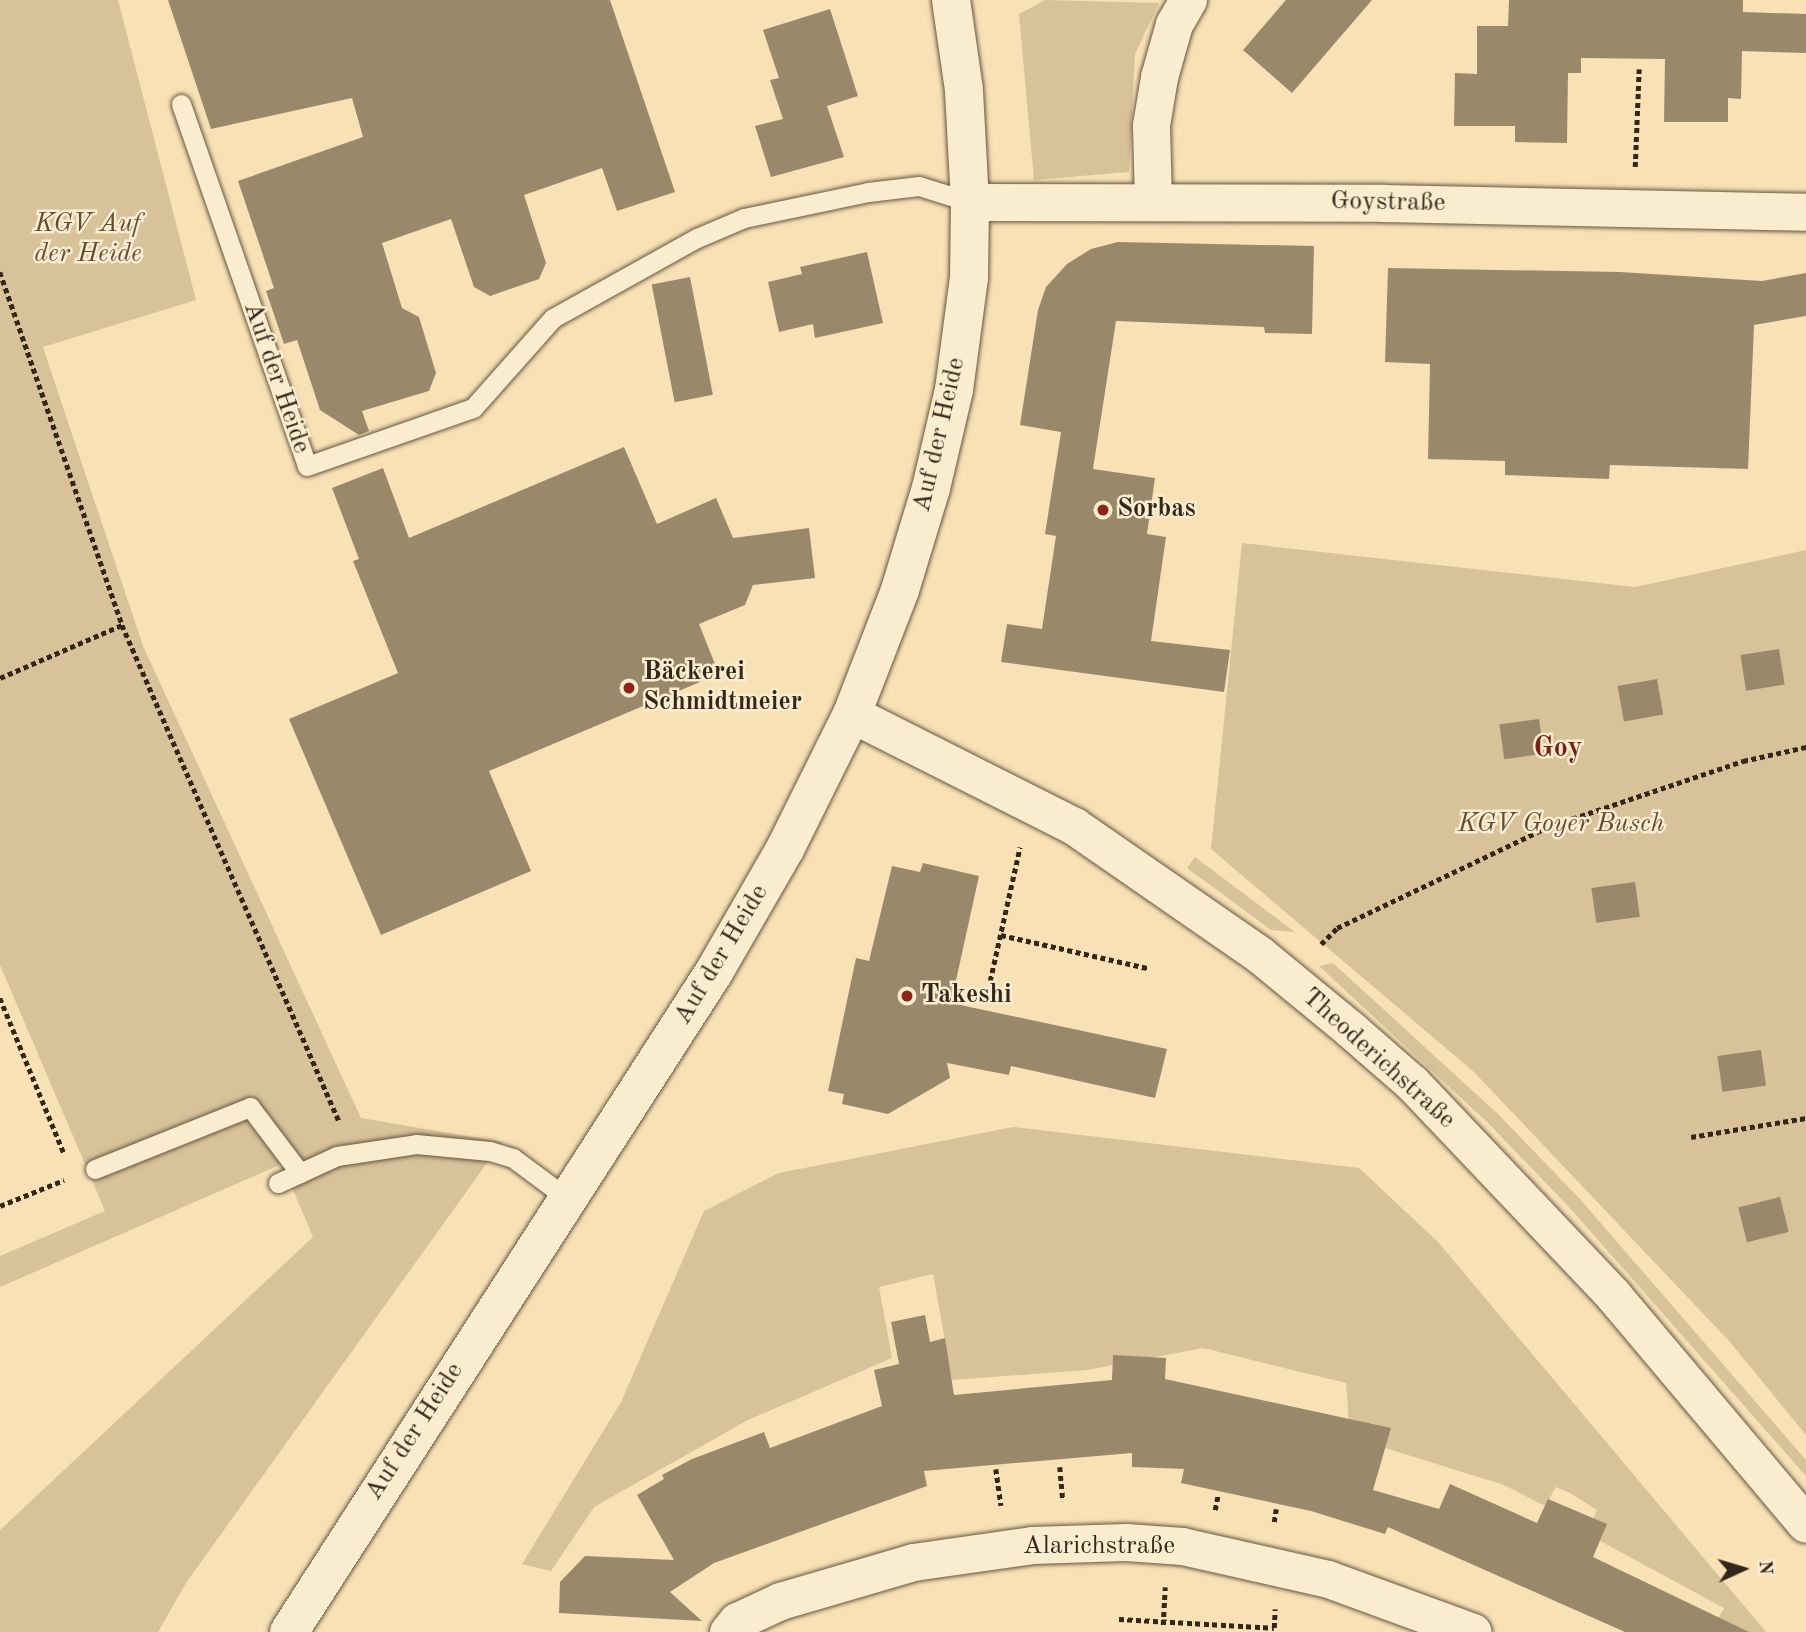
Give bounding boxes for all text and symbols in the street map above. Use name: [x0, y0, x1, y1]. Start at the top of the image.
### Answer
street label: Goystraße: [1330, 186, 1446, 220]
park label: KGV Auf der Heide: [34, 209, 142, 270]
street label: Auf der Heide: [236, 298, 316, 458]
street label: Auf der Heide: [907, 354, 973, 516]
place label: Sorbas: [1117, 494, 1196, 526]
marker: Sorbas: [1095, 502, 1111, 518]
place label: Bäckerei Schmidtmeier: [643, 657, 802, 718]
marker: Bäckerei Schmidtmeier: [621, 680, 637, 696]
district label: Goy: [1534, 732, 1582, 766]
park label: KGV Goyer Busch: [1458, 809, 1664, 841]
street label: Auf der Heide: [668, 879, 776, 1031]
place label: Takeshi: [921, 980, 1012, 1012]
street label: Theoderichstraße: [1295, 982, 1461, 1136]
marker: Takeshi: [899, 988, 915, 1004]
street label: Auf der Heide: [359, 1357, 471, 1507]
street label: Alarichstraße: [1023, 1531, 1175, 1563]
north arrow: [1708, 1534, 1778, 1604]
text: N: [1754, 1560, 1774, 1575]

